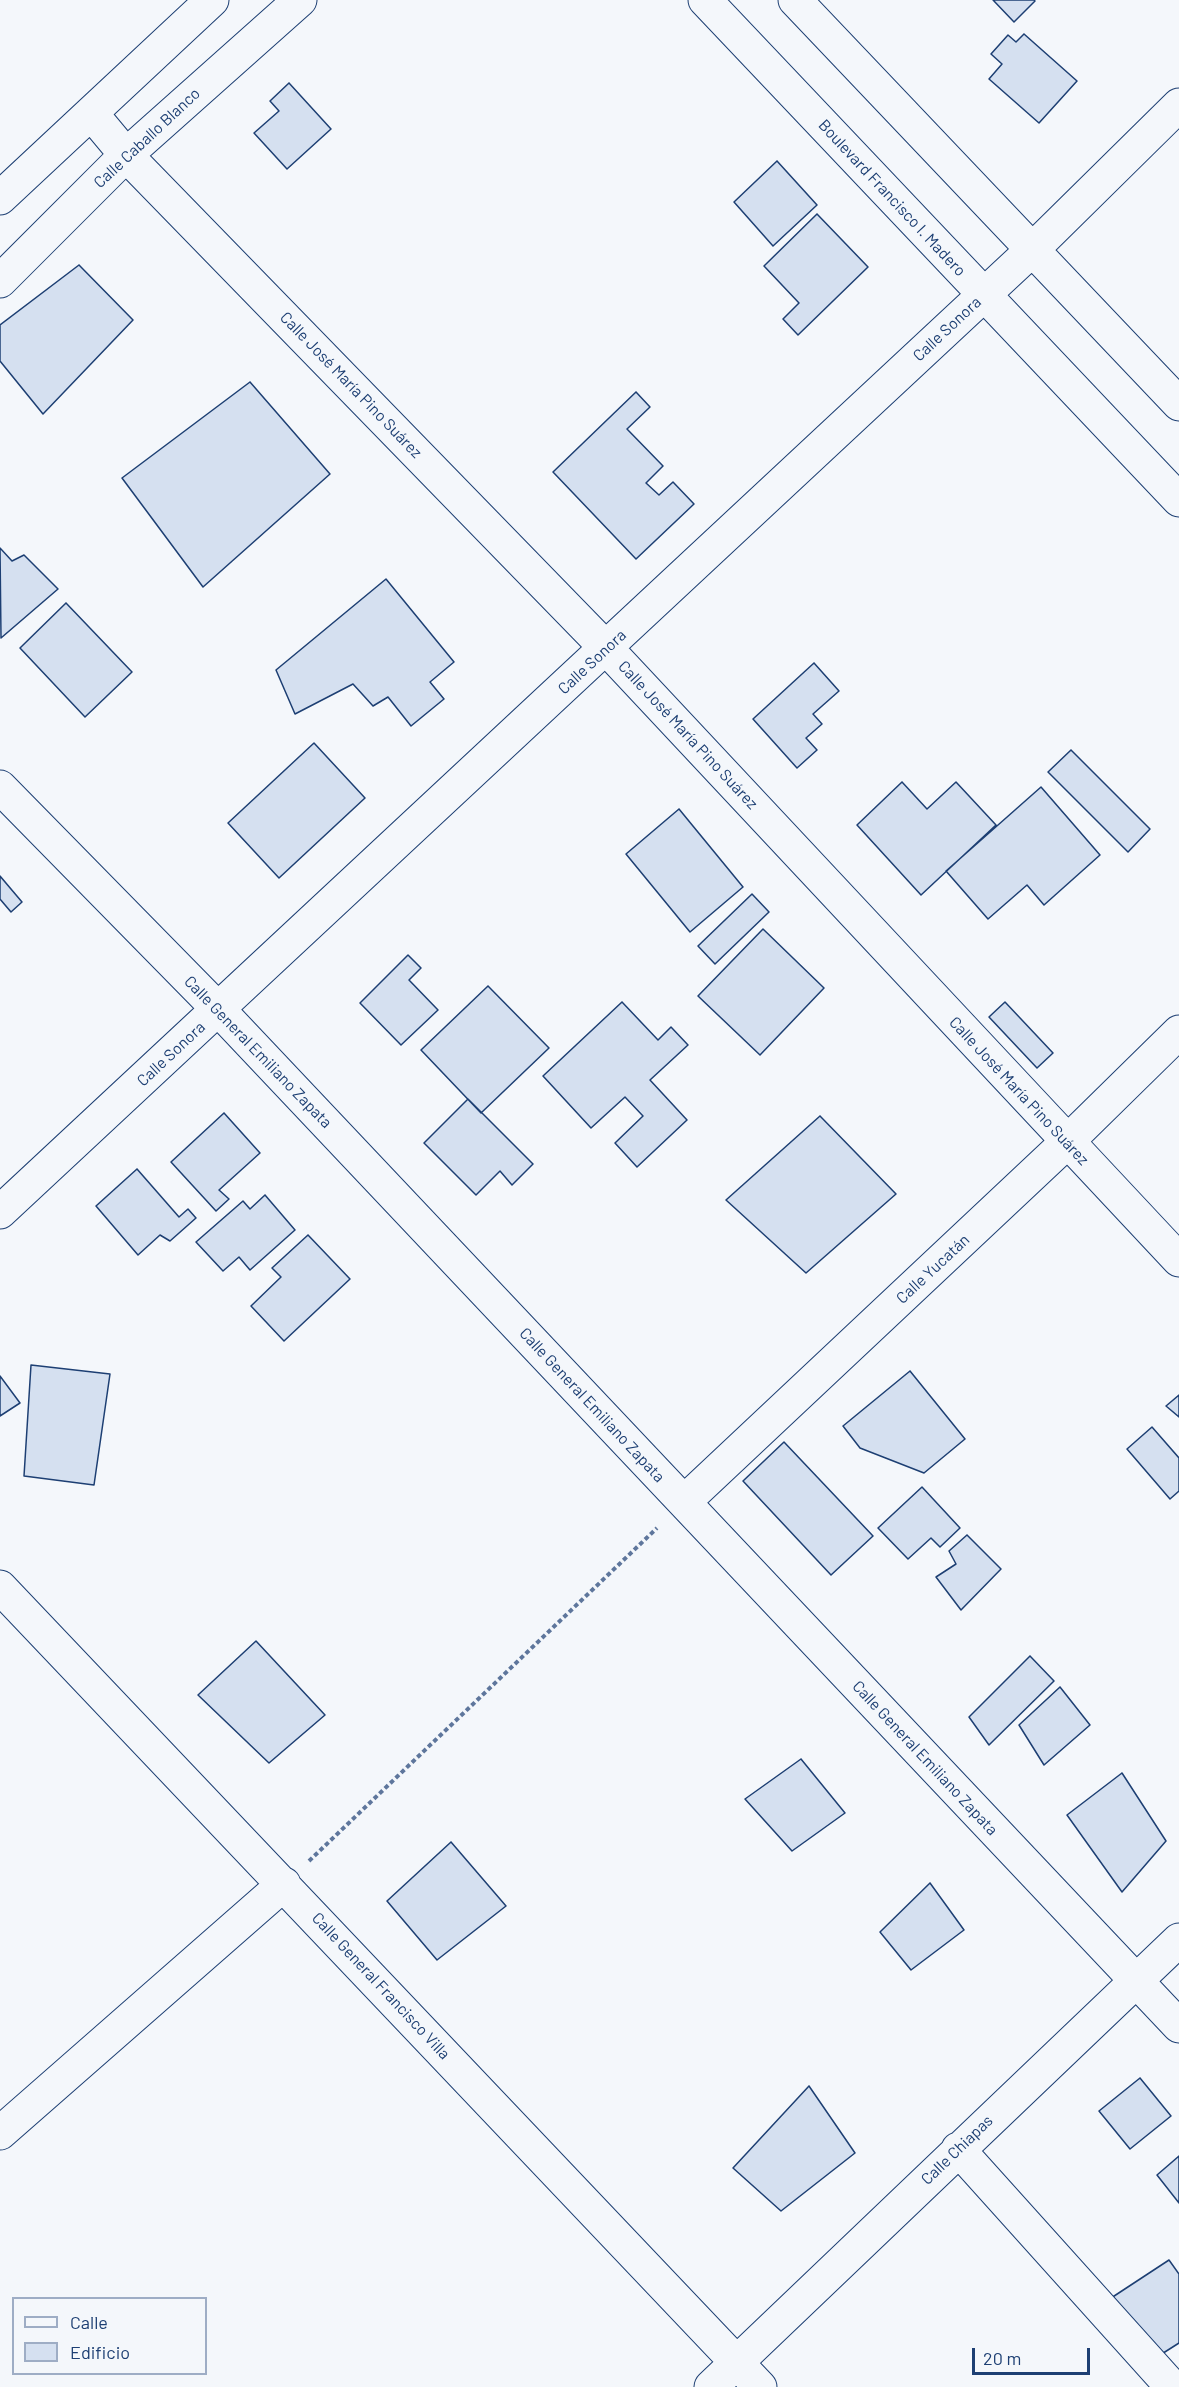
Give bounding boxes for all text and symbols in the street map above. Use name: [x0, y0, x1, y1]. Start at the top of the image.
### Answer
street label: Calle Caballo Blanco: [90, 84, 204, 192]
street label: Boulevard Francisco I. Madero: [814, 116, 970, 280]
street label: Calle Sonora: [909, 293, 985, 365]
street label: Calle José María Pino Suárez: [276, 308, 426, 462]
street label: Calle Sonora: [554, 626, 630, 698]
street label: Calle José María Pino Suárez: [614, 657, 762, 813]
street label: Calle General Emiliano Zapata: [180, 972, 336, 1132]
street label: Calle José María Pino Suárez: [945, 1013, 1093, 1169]
street label: Calle Sonora: [133, 1018, 209, 1090]
street label: Calle Yucatán: [892, 1230, 974, 1308]
street label: Calle General Emiliano Zapata: [515, 1324, 669, 1486]
street label: Calle General Emiliano Zapata: [848, 1677, 1002, 1839]
street label: Calle General Francisco Villa: [308, 1909, 454, 2063]
street label: Calle Chiapas: [917, 2111, 997, 2189]
legend: [12, 2297, 207, 2375]
text: Calle: [70, 2311, 108, 2333]
scale bar: [975, 2336, 1094, 2374]
text: Edificio: [70, 2341, 130, 2363]
text: 20 m: [983, 2347, 1021, 2369]

